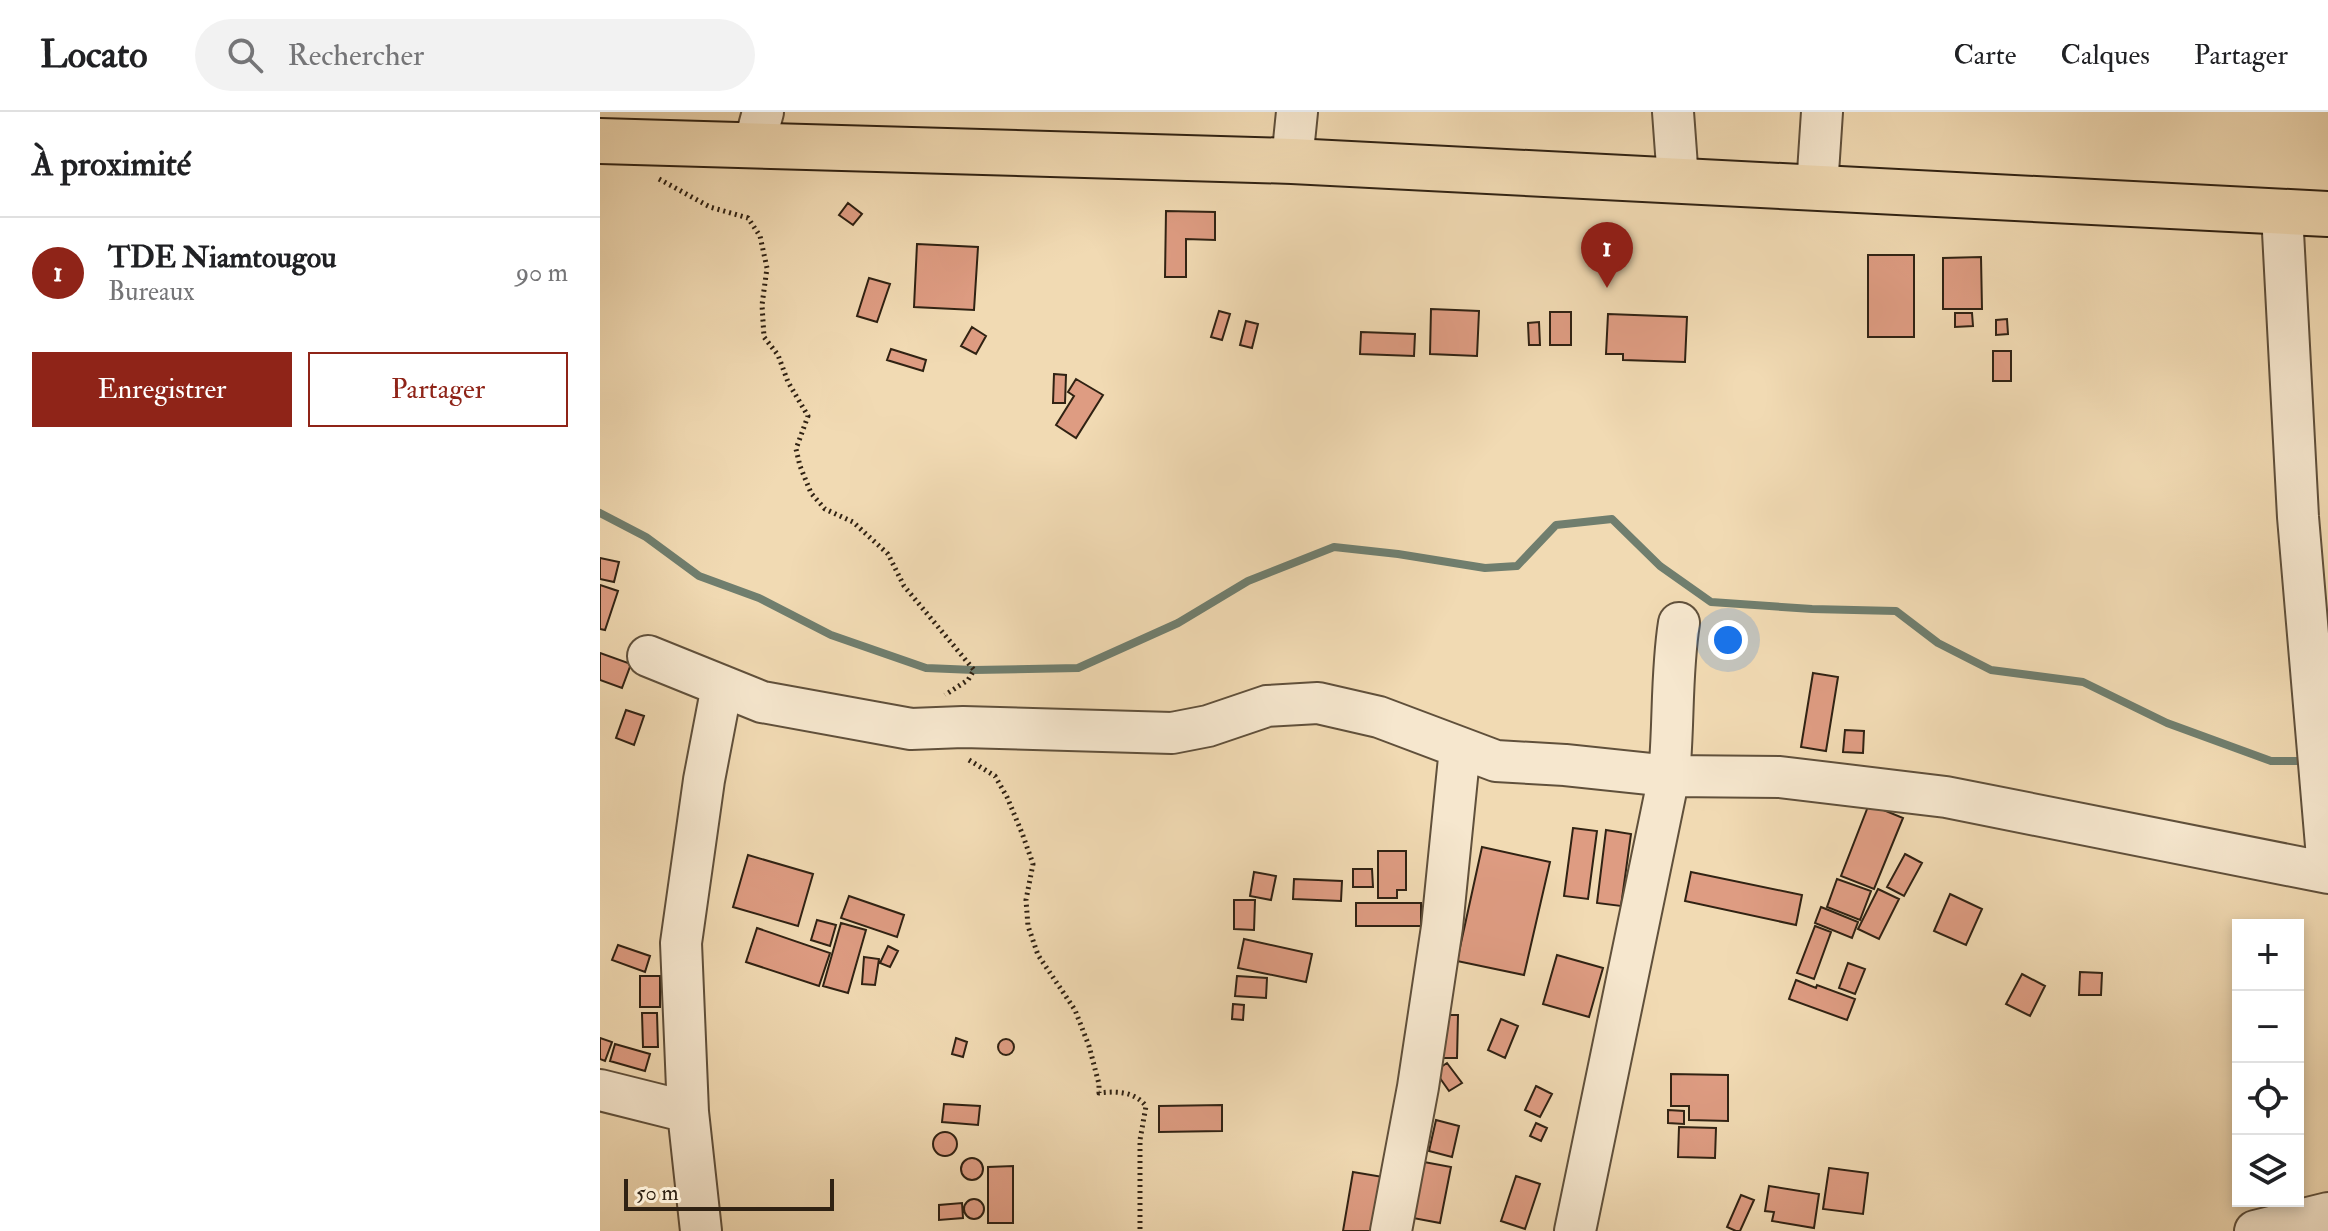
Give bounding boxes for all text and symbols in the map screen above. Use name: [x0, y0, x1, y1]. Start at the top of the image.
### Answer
search box: [195, 19, 755, 91]
text: Locato: [40, 31, 147, 79]
icon: search: [223, 33, 267, 77]
text: Rechercher: [287, 37, 424, 74]
text: Carte: [1953, 38, 2017, 73]
text: Calques: [2061, 38, 2150, 73]
text: Partager: [2194, 38, 2288, 73]
text: À proximité: [32, 143, 191, 186]
pin: 1: [1581, 222, 1633, 288]
text: TDE Niamtougou: [108, 239, 337, 276]
text: 1: [53, 257, 63, 289]
text: 90 m: [516, 257, 568, 289]
text: Bureaux: [108, 276, 195, 308]
button: Enregistrer: [32, 352, 292, 427]
button: Partager: [308, 352, 568, 427]
your location: [1708, 620, 1748, 660]
map controls: [2232, 919, 2304, 1207]
button: +: [2232, 919, 2304, 991]
button: −: [2232, 991, 2304, 1063]
button: locate: [2232, 1063, 2304, 1135]
button: layers: [2232, 1135, 2304, 1207]
scale bar: [624, 1175, 834, 1211]
text: 50 m: [636, 1179, 678, 1207]

